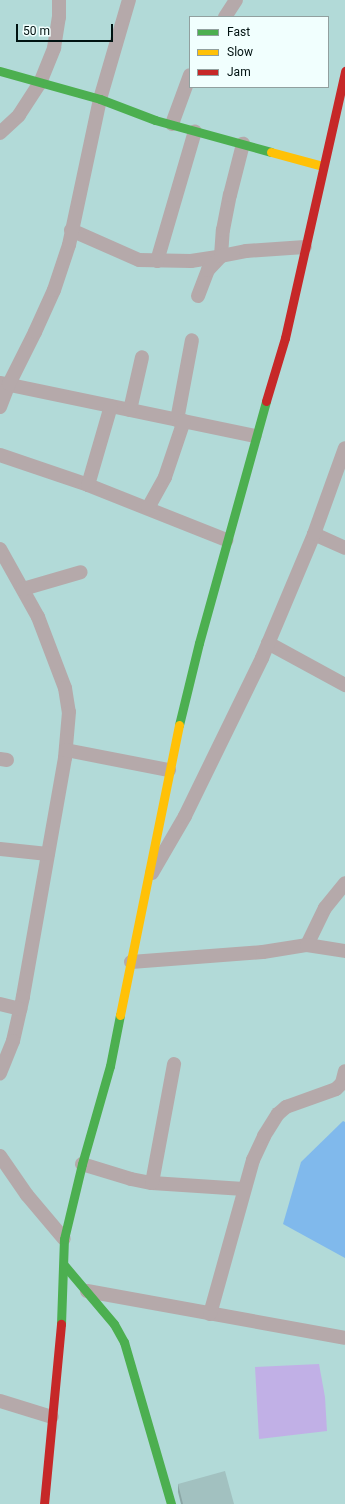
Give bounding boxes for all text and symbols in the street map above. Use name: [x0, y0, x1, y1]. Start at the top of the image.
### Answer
scale bar: [18, 16, 115, 42]
legend: [189, 16, 329, 88]
text: 50 m: [23, 24, 50, 38]
text: Fast: [227, 25, 250, 39]
text: Slow: [227, 45, 253, 59]
text: Jam: [227, 65, 251, 79]

